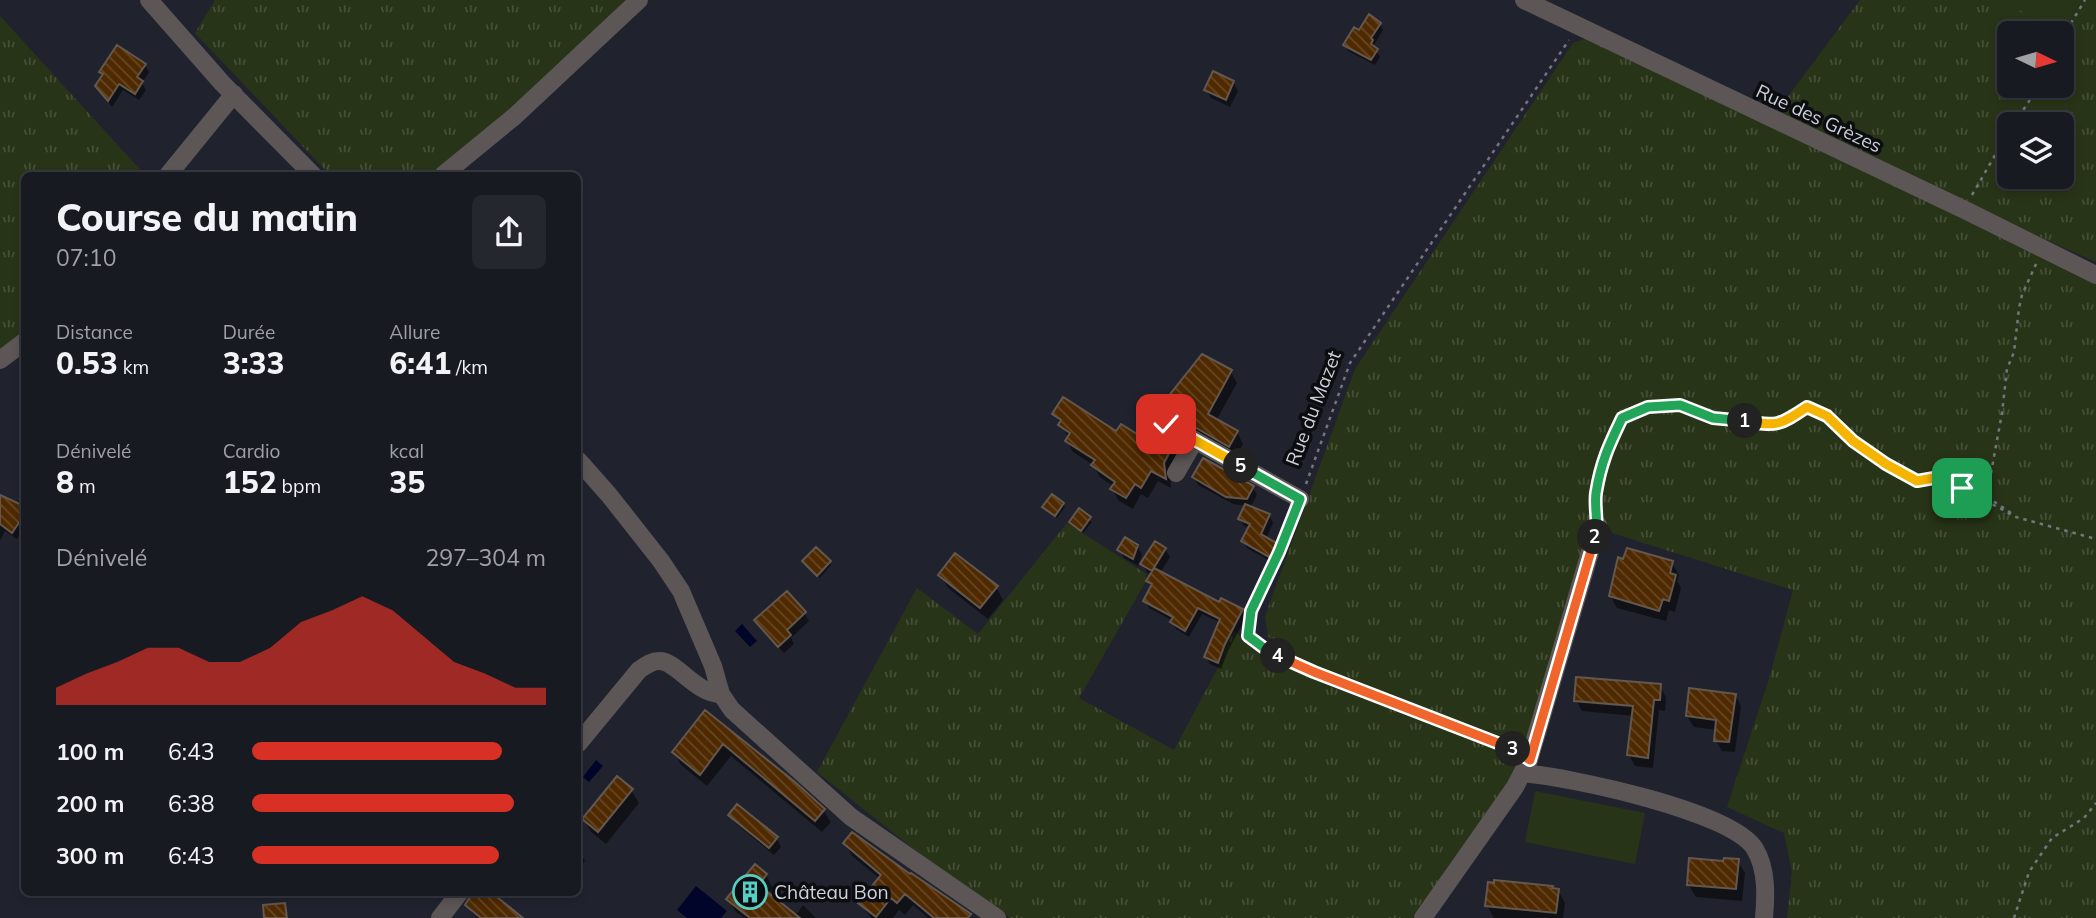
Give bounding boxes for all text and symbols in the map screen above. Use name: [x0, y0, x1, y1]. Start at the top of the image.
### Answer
north arrow: [1997, 21, 2074, 98]
map controls: [1997, 21, 2074, 189]
street label: Rue des Grèzes: [1752, 78, 1886, 158]
button: layers: [1997, 112, 2074, 189]
text: Course du matin: [56, 193, 358, 241]
button: share: [472, 195, 546, 269]
text: 07:10: [56, 243, 116, 272]
text: Distance: [56, 320, 133, 344]
text: Durée: [223, 320, 275, 344]
text: Allure: [389, 320, 440, 344]
text: 0.53: [56, 344, 118, 382]
text: 3:33: [223, 344, 284, 382]
text: 6:41: [389, 344, 451, 382]
street label: Rue du Mazet: [1280, 347, 1346, 469]
text: km: [118, 355, 149, 379]
text: /km: [451, 355, 488, 379]
pin: [1136, 394, 1196, 454]
pin: 1: [1728, 404, 1762, 438]
icon: check: [1147, 405, 1185, 443]
text: 1: [1739, 408, 1750, 432]
text: Dénivelé: [56, 439, 131, 463]
text: Cardio: [223, 439, 280, 463]
text: kcal: [389, 439, 424, 463]
pin: 5: [1224, 448, 1258, 484]
text: 5: [1235, 453, 1246, 477]
pin: [1932, 458, 1992, 518]
text: 8: [56, 463, 74, 501]
text: 152: [223, 463, 277, 501]
text: 35: [389, 463, 425, 501]
icon: arrive: [1943, 469, 1981, 507]
text: m: [74, 474, 96, 498]
text: bpm: [277, 474, 321, 498]
pin: 2: [1578, 520, 1612, 554]
text: 2: [1589, 524, 1600, 548]
text: Dénivelé: [56, 543, 147, 572]
text: 297–304 m: [425, 543, 546, 572]
pin: 4: [1260, 638, 1296, 674]
text: 4: [1272, 643, 1283, 667]
pin: 3: [1496, 732, 1530, 766]
text: 3: [1507, 736, 1518, 760]
text: 100 m: [56, 737, 124, 766]
text: 6:43: [168, 737, 215, 766]
text: 200 m: [56, 789, 124, 818]
text: 6:38: [168, 789, 215, 818]
text: 300 m: [56, 841, 124, 870]
text: 6:43: [168, 841, 215, 870]
building icon: Château Bon: [731, 873, 769, 911]
place label: Château Bon: [774, 880, 889, 904]

